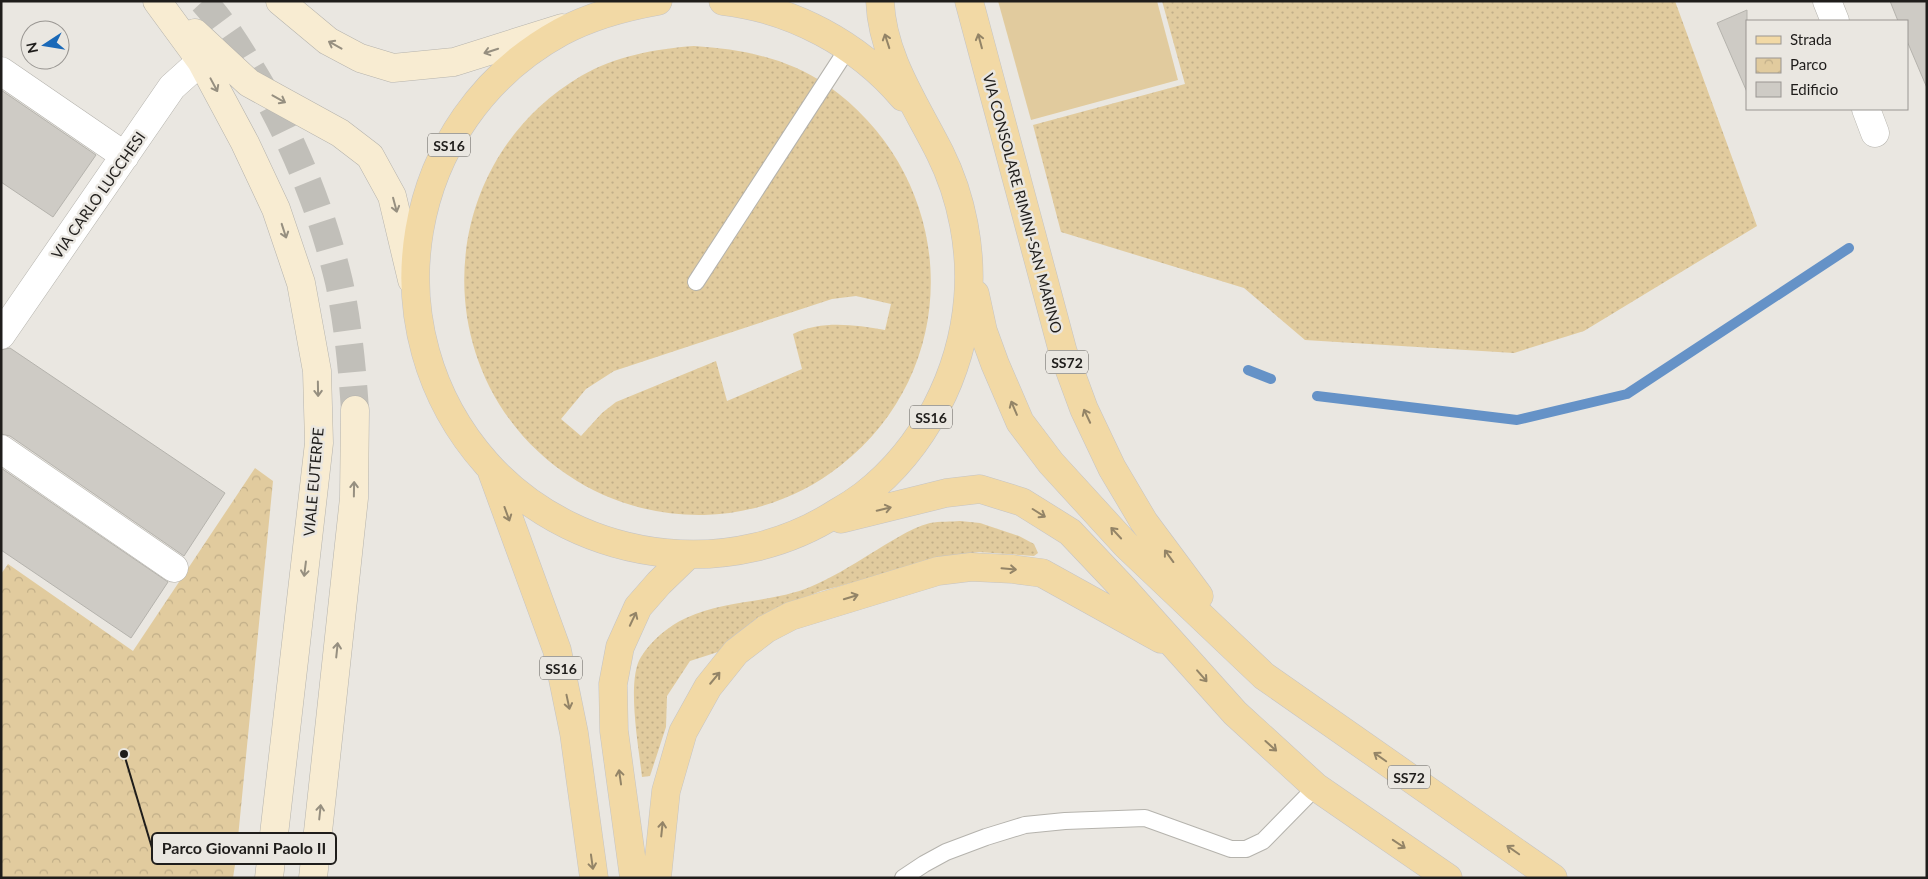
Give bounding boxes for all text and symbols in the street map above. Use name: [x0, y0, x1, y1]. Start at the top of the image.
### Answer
north arrow: [20, 20, 70, 70]
legend: [1746, 20, 1908, 110]
text: Strada: [1790, 30, 1832, 48]
one-way arrow: [882, 33, 891, 49]
one-way arrow: [974, 34, 984, 50]
one-way arrow: [329, 39, 343, 49]
text: N: [22, 41, 41, 55]
one-way arrow: [484, 47, 499, 56]
text: Parco: [1790, 55, 1827, 73]
street label: VIA CONSOLARE RIMINI-SAN MARINO: [980, 71, 1066, 335]
one-way arrow: [210, 77, 219, 92]
text: Edificio: [1790, 80, 1838, 98]
one-way arrow: [271, 94, 286, 104]
street label: VIA CARLO LUCCHESI: [47, 128, 149, 262]
road number: SS16: [428, 134, 470, 156]
one-way arrow: [390, 196, 400, 212]
one-way arrow: [280, 223, 289, 239]
road number: SS72: [1046, 351, 1088, 374]
one-way arrow: [313, 381, 323, 397]
one-way arrow: [1008, 401, 1018, 416]
road number: SS16: [910, 406, 952, 428]
one-way arrow: [1082, 409, 1091, 424]
street label: VIALE EUTERPE: [299, 427, 327, 537]
one-way arrow: [349, 481, 359, 497]
one-way arrow: [875, 503, 891, 513]
one-way arrow: [503, 506, 512, 521]
one-way arrow: [1032, 507, 1046, 518]
one-way arrow: [1110, 527, 1122, 540]
one-way arrow: [1164, 549, 1174, 563]
one-way arrow: [300, 560, 310, 576]
one-way arrow: [1001, 564, 1017, 573]
one-way arrow: [843, 592, 859, 602]
one-way arrow: [629, 612, 638, 627]
one-way arrow: [332, 643, 342, 659]
road number: SS16: [540, 656, 582, 680]
one-way arrow: [1197, 670, 1208, 683]
one-way arrow: [709, 672, 720, 685]
one-way arrow: [564, 693, 573, 709]
one-way arrow: [1264, 740, 1277, 752]
one-way arrow: [1373, 752, 1387, 762]
road number: SS72: [1388, 766, 1430, 789]
one-way arrow: [615, 770, 625, 786]
one-way arrow: [315, 804, 325, 820]
one-way arrow: [657, 822, 667, 838]
callout: Parco Giovanni Paolo II: [152, 833, 336, 864]
text: Parco Giovanni Paolo II: [162, 838, 326, 857]
one-way arrow: [1392, 839, 1406, 849]
one-way arrow: [1506, 845, 1520, 855]
one-way arrow: [587, 854, 597, 870]

